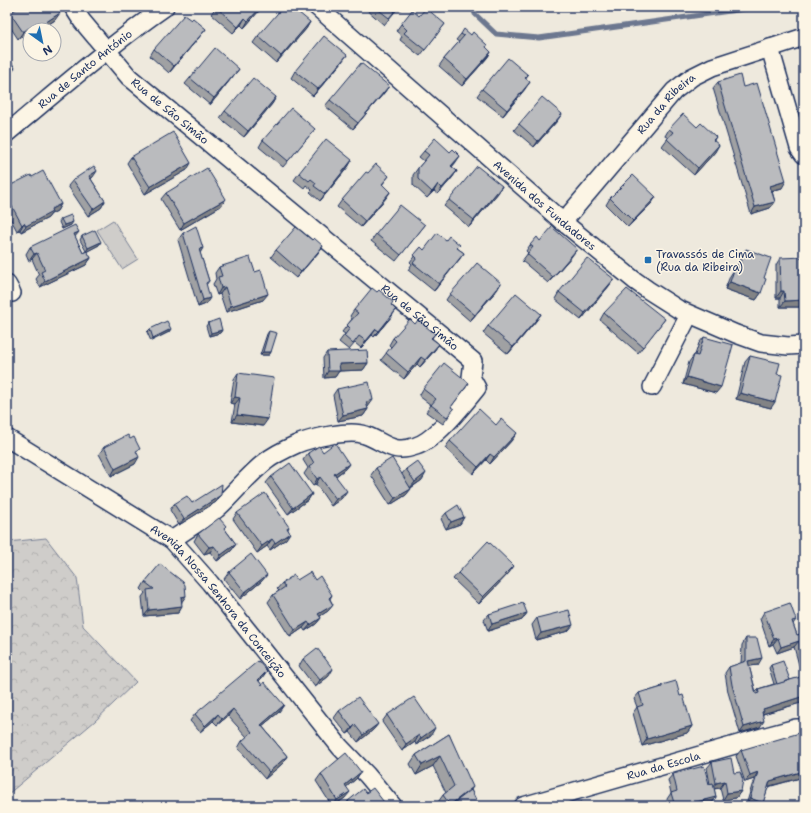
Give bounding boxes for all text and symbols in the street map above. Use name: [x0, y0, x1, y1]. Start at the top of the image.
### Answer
north arrow: [22, 22, 62, 62]
street label: Rua de Santo António: [35, 26, 135, 112]
text: N: [39, 41, 55, 59]
street label: Rua da Ribeira: [633, 70, 698, 137]
street label: Rua de São Simão: [128, 74, 212, 148]
street label: Avenida dos Fundadores: [490, 157, 600, 254]
place label: Travassós de Cima (Rua da Ribeira): [656, 247, 754, 275]
marker: Travassós de Cima (Rua da Ribeira): [643, 255, 653, 265]
street label: Rua de São Simão: [378, 281, 462, 354]
street label: Avenida Nossa Senhora da Conceição: [147, 521, 290, 681]
street label: Rua da Escola: [625, 748, 702, 783]

